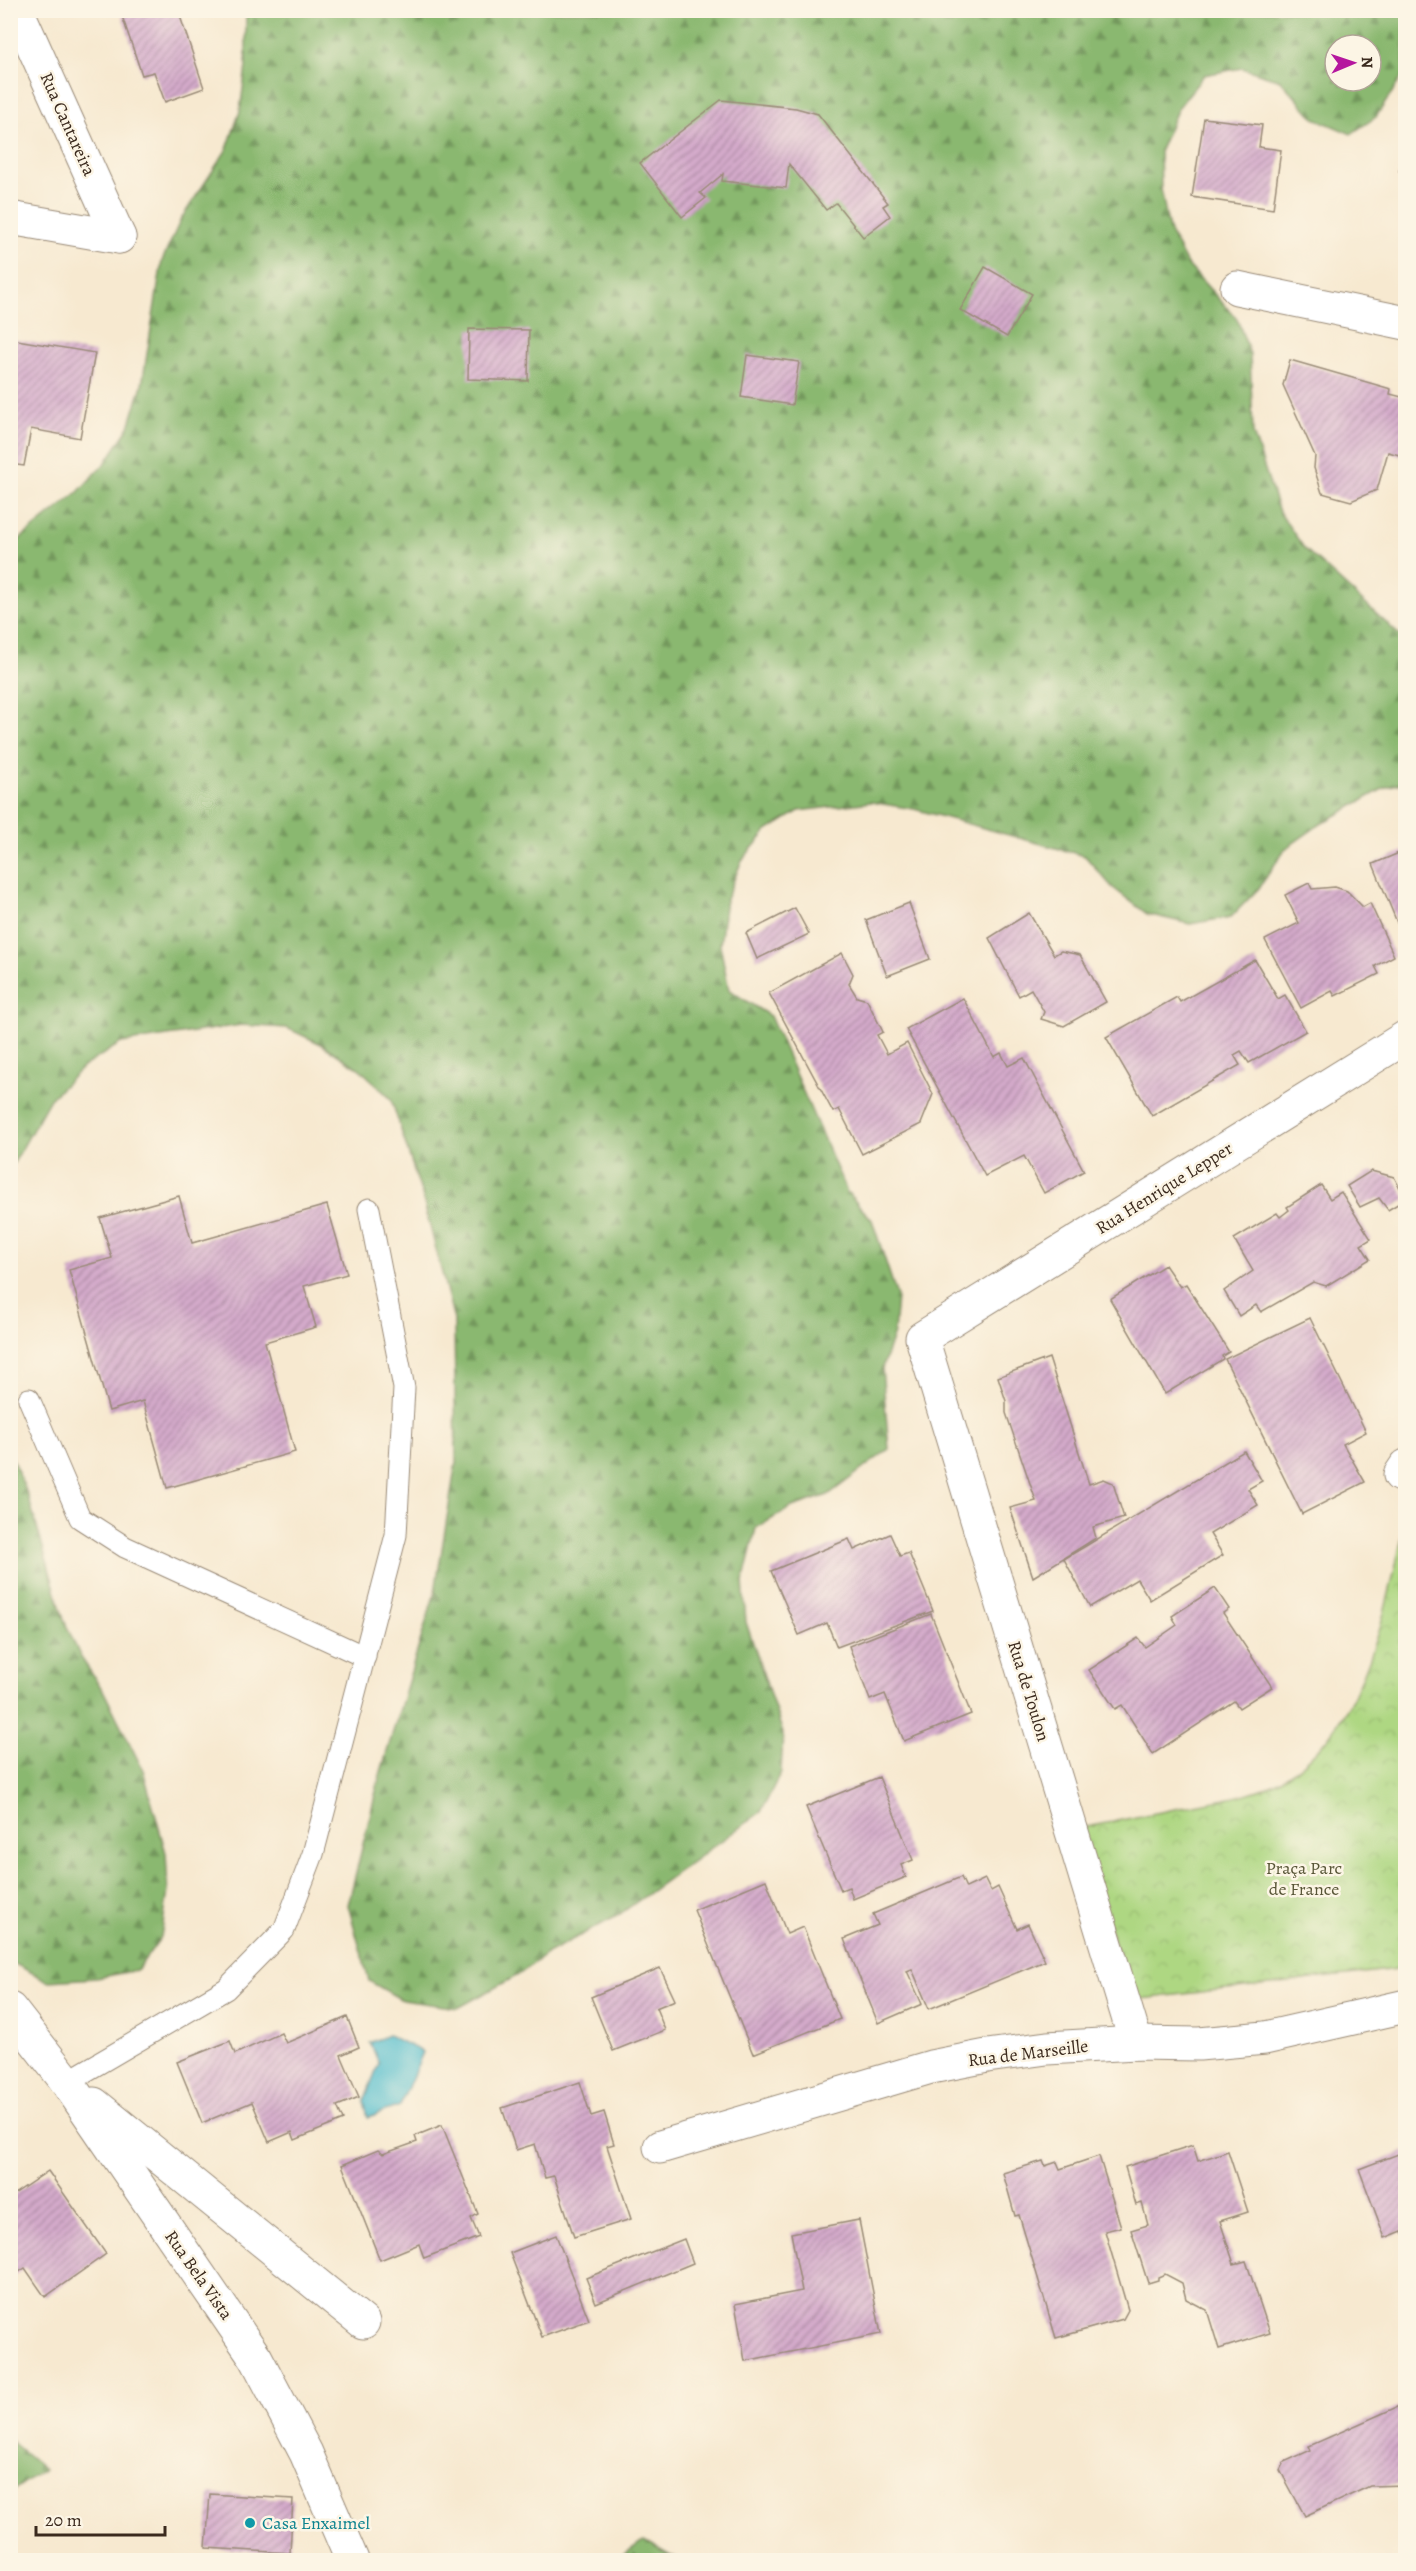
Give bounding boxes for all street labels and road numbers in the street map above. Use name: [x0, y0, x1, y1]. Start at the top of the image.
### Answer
street label: Rua Cantareira: [34, 68, 102, 180]
street label: Rua Henrique Lepper: [1091, 1136, 1237, 1240]
street label: Rua de Toulon: [1002, 1638, 1056, 1744]
street label: Rua de Marseille: [966, 2034, 1090, 2072]
street label: Rua Bela Vista: [159, 2226, 239, 2325]

